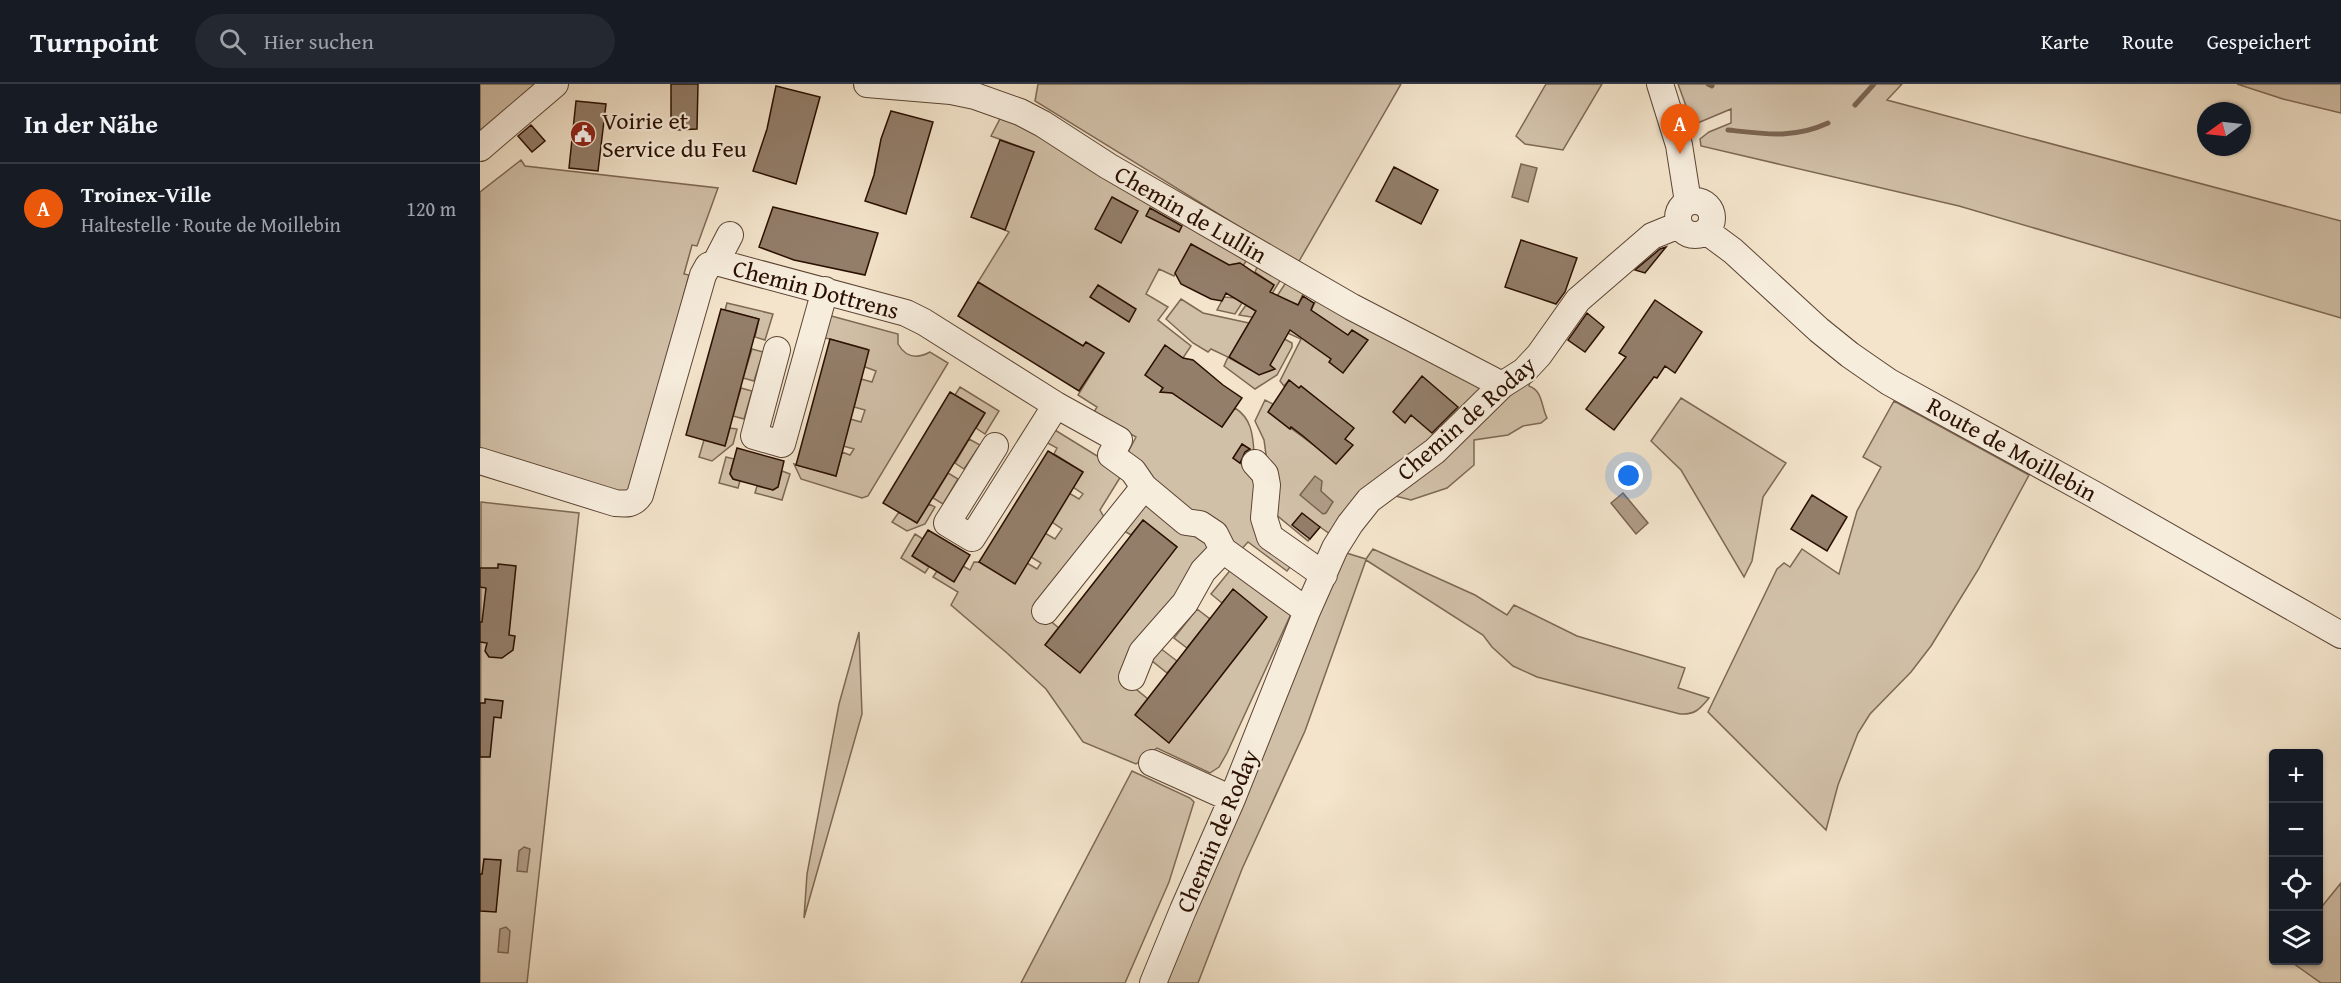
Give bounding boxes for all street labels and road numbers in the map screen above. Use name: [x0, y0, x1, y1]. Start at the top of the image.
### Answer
street label: Chemin de Lullin: [1108, 156, 1274, 272]
street label: Chemin Dottrens: [729, 250, 903, 328]
street label: Chemin de Roday: [1389, 348, 1543, 488]
street label: Route de Moillebin: [1921, 388, 2104, 510]
street label: Chemin de Roday: [1167, 744, 1267, 918]

